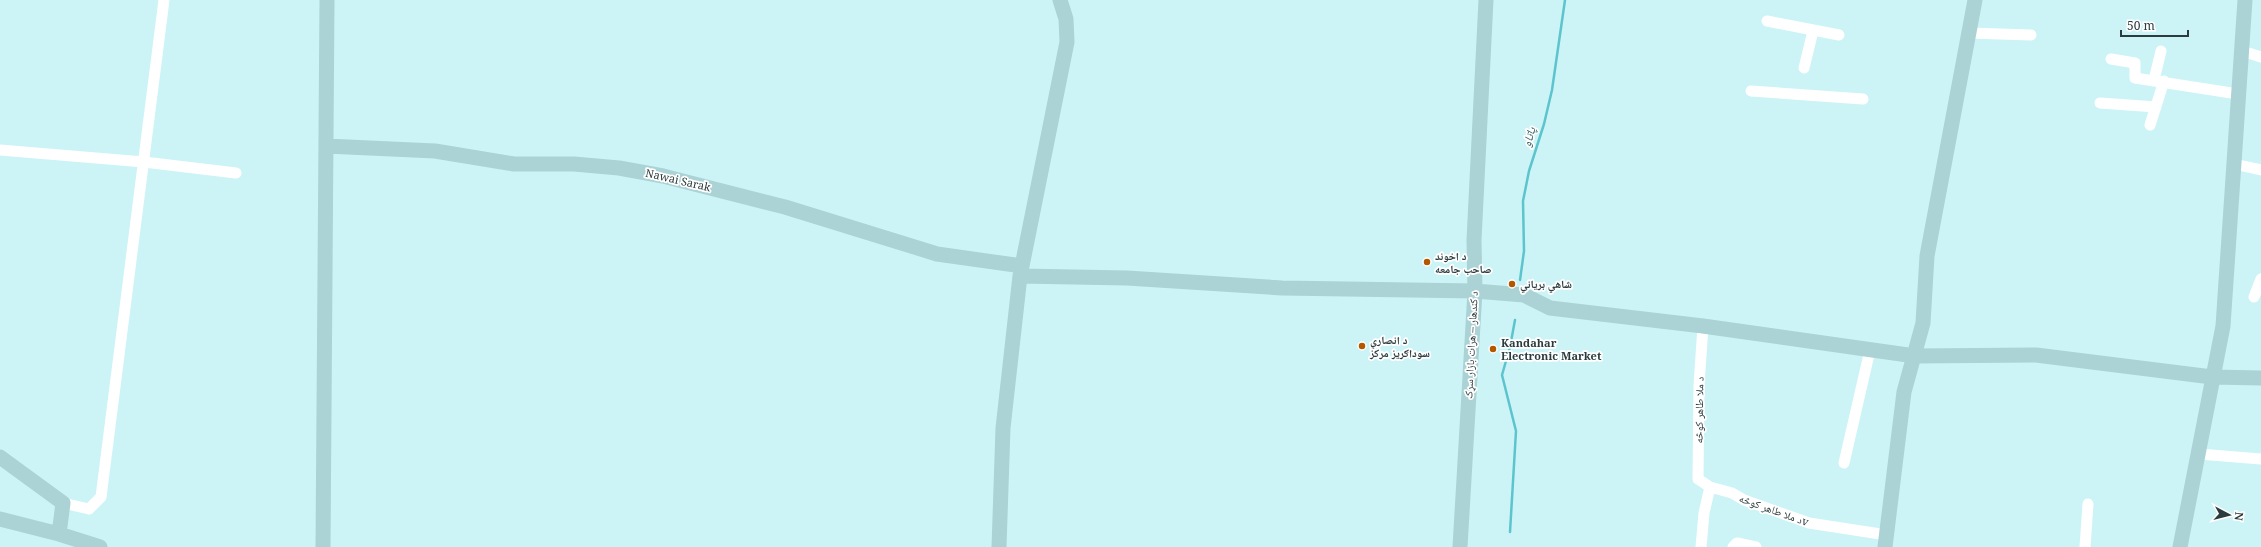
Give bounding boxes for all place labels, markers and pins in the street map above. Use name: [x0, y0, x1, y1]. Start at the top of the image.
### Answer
place label: د اخوند صاحب جامعه: [1435, 248, 1492, 276]
marker: د اخوند صاحب جامعه: [1422, 257, 1432, 267]
place label: شاهي برياني: [1520, 276, 1572, 293]
marker: شاهي برياني: [1507, 279, 1517, 289]
place label: د انصاري سوداګریز مرکز: [1369, 332, 1430, 360]
place label: Kandahar Electronic Market: [1501, 335, 1602, 363]
marker: د انصاري سوداګریز مرکز: [1357, 341, 1367, 351]
marker: Kandahar Electronic Market: [1488, 344, 1498, 354]

